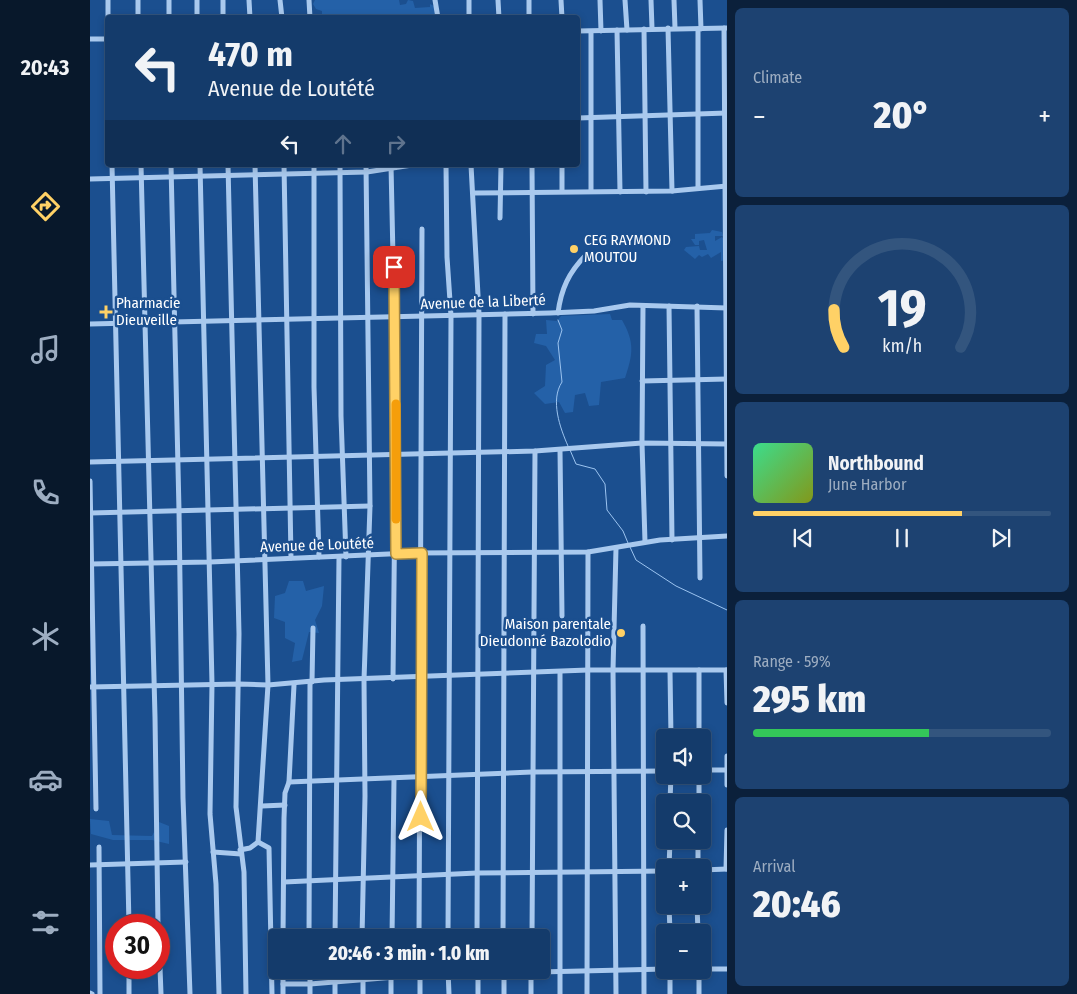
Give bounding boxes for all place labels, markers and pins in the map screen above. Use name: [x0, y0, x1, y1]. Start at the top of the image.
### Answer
place label: CEG RAYMOND MOUTOU: [584, 231, 671, 266]
marker: CEG RAYMOND MOUTOU: [568, 243, 580, 255]
pin: [373, 246, 415, 288]
place label: Pharmacie Dieuveille: [116, 294, 181, 329]
marker: Pharmacie Dieuveille: [100, 306, 112, 318]
place label: Maison parentale Dieudonné Bazolodio: [480, 615, 611, 650]
marker: Maison parentale Dieudonné Bazolodio: [615, 627, 627, 639]

